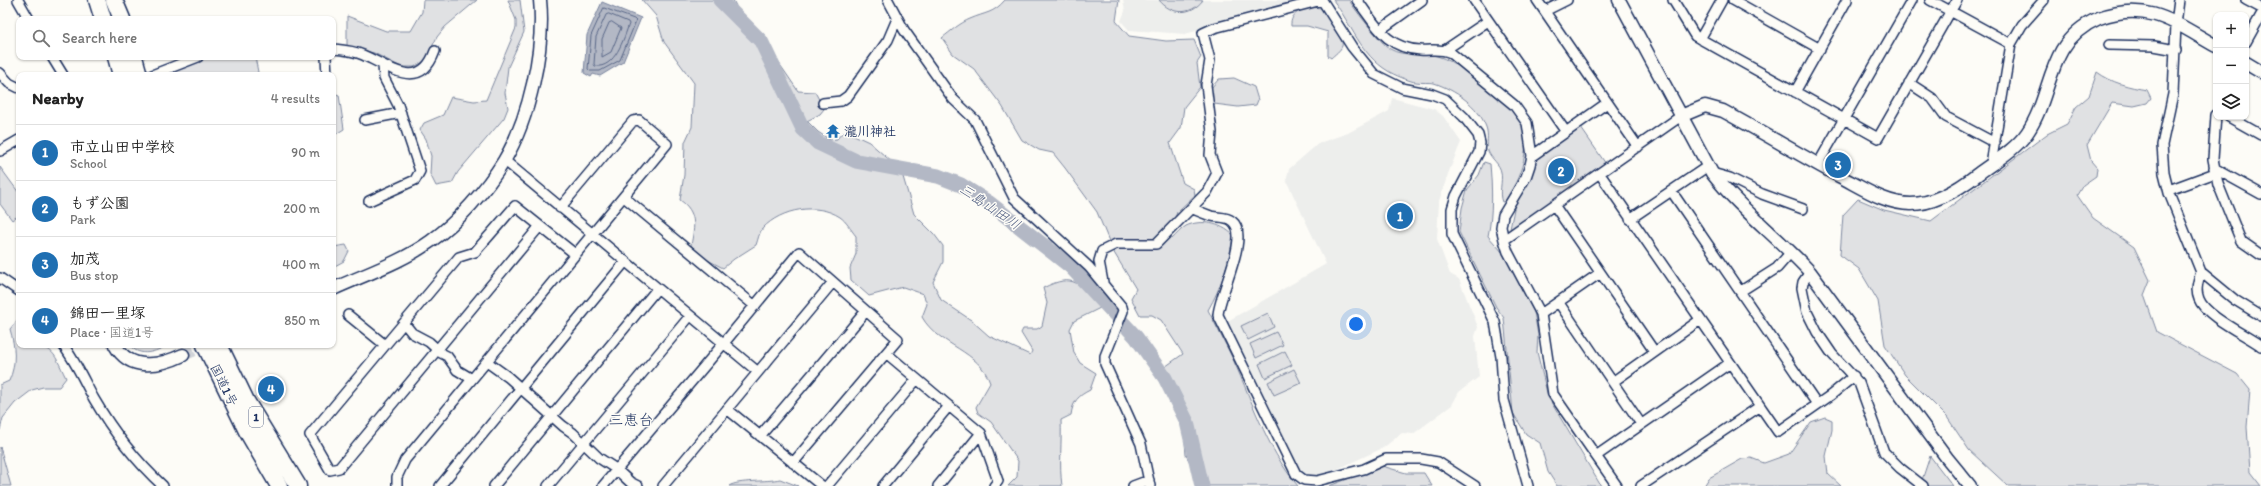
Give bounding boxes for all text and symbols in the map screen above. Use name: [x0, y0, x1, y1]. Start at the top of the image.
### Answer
map controls: [2213, 12, 2249, 120]
button: +: [2213, 12, 2249, 48]
search box: [16, 16, 336, 60]
icon: search: [30, 27, 52, 49]
text: Search here: [62, 29, 137, 47]
button: −: [2213, 48, 2249, 84]
button: layers: [2213, 84, 2249, 120]
text: Nearby: [32, 88, 84, 108]
text: 4 results: [271, 91, 320, 106]
temple icon: 瀧川神社: [825, 123, 841, 139]
place label: 瀧川神社: [844, 124, 896, 139]
text: 市立山田中学校: [70, 138, 175, 156]
text: 1: [42, 145, 48, 160]
text: 90 m: [291, 145, 320, 160]
pin: 3: [1825, 150, 1851, 180]
text: School: [70, 156, 107, 171]
pin: 2: [1548, 156, 1574, 186]
water label: 三島山田川: [956, 180, 1024, 234]
text: もず公園: [70, 194, 129, 212]
text: 2: [42, 201, 48, 216]
text: 200 m: [283, 201, 320, 216]
pin: 1: [1387, 201, 1413, 231]
text: Park: [70, 212, 96, 227]
text: 加茂: [70, 250, 100, 268]
text: 3: [41, 257, 49, 272]
text: 400 m: [282, 257, 320, 272]
text: Bus stop: [70, 268, 118, 283]
text: 錦田一里塚: [70, 304, 145, 322]
text: 4: [41, 313, 49, 328]
text: 850 m: [284, 313, 320, 328]
your location: [1346, 314, 1366, 334]
text: Place · 国道1号: [70, 325, 154, 340]
street label: 国道1号: [207, 361, 241, 409]
pin: 4: [258, 374, 284, 404]
road number: 1: [249, 407, 263, 427]
district label: 三恵台: [608, 411, 654, 429]

